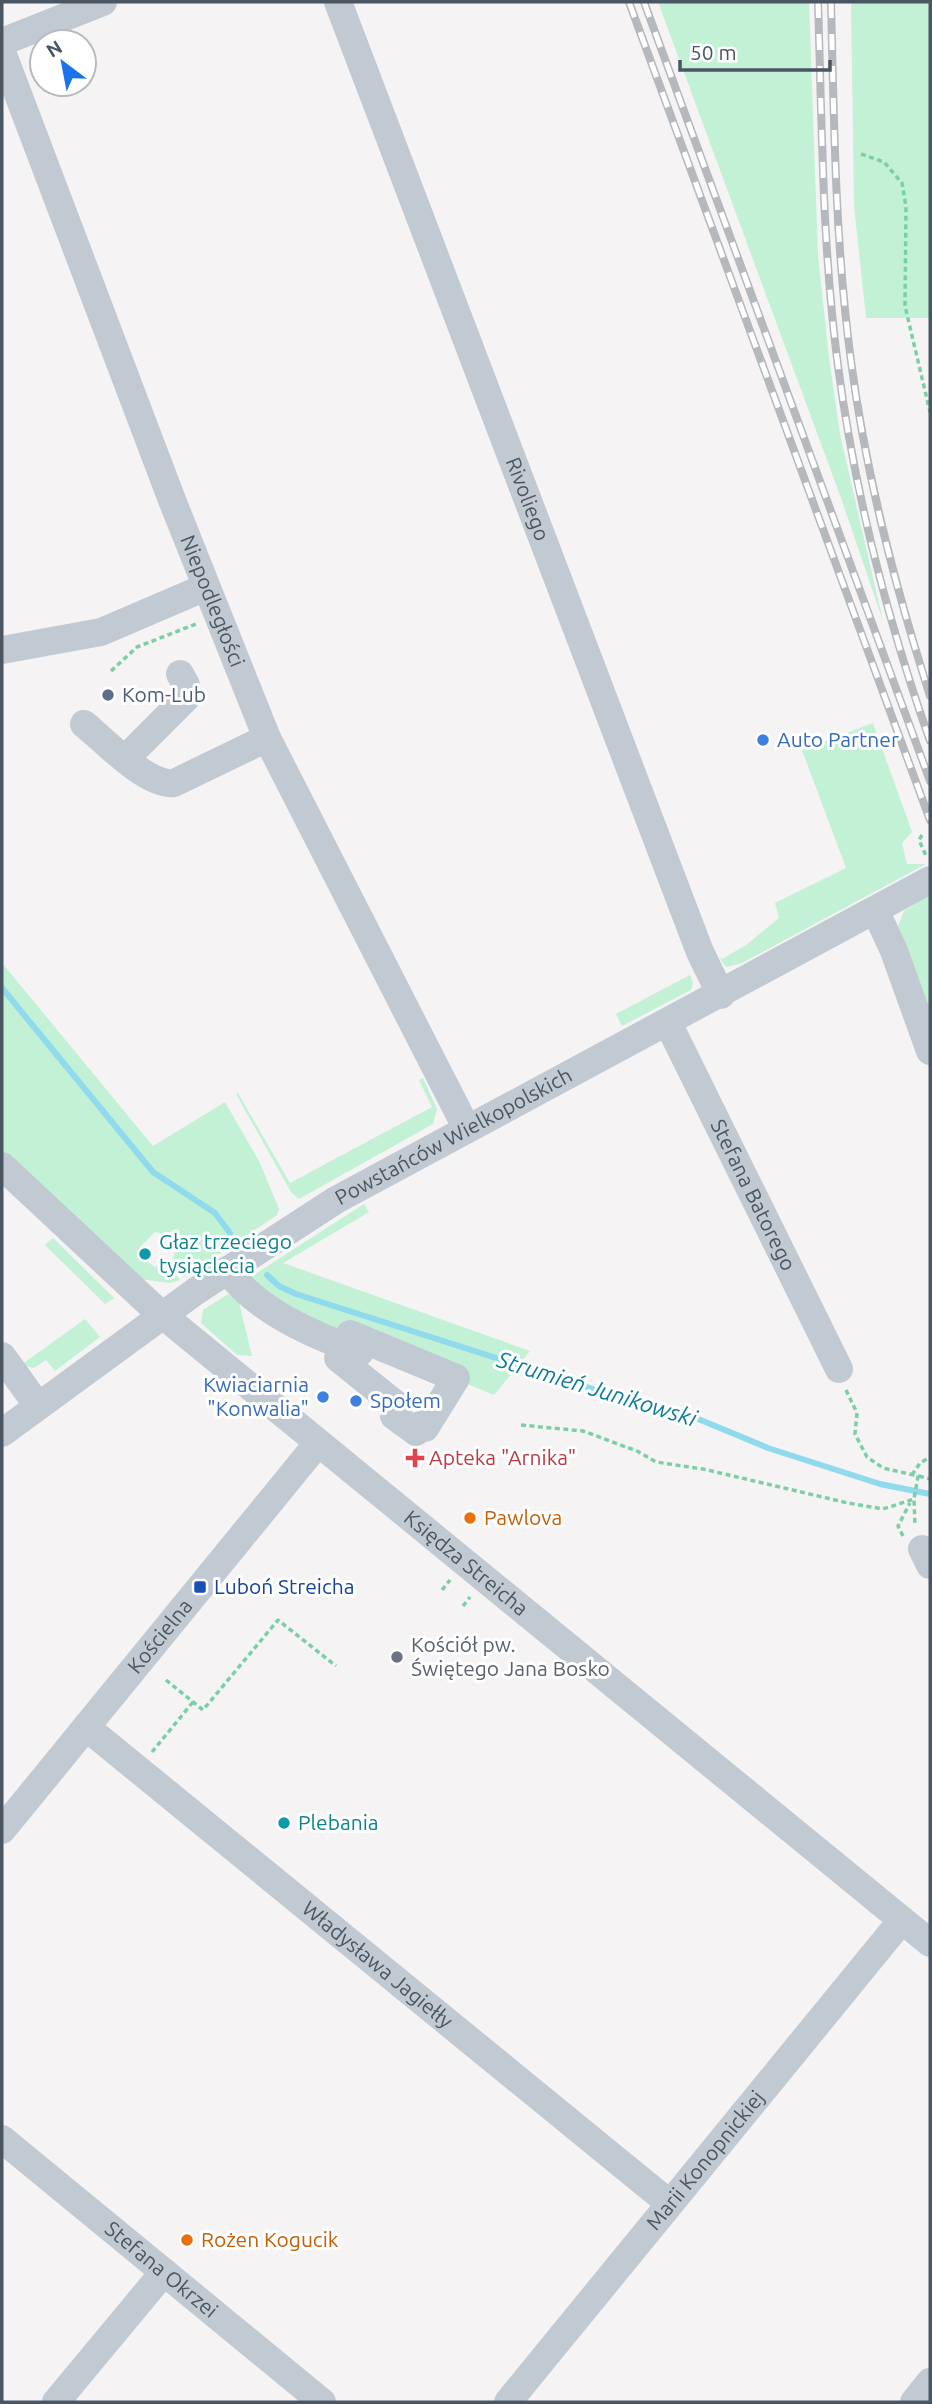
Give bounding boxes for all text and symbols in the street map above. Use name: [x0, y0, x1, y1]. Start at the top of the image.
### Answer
north arrow: [28, 28, 98, 98]
scale bar: [680, 28, 830, 72]
text: N: [42, 35, 66, 62]
text: 50 m: [690, 40, 737, 64]
street label: Rivoliego: [502, 454, 555, 544]
street label: Niepodległości: [176, 531, 250, 670]
place label: Kom-Lub: [122, 682, 206, 706]
marker: Kom-Lub: [100, 687, 116, 703]
place label: Auto Partner: [777, 727, 899, 751]
marker: Auto Partner: [755, 732, 771, 748]
street label: Powstańców Wielkopolskich: [331, 1062, 576, 1209]
street label: Stefana Batorego: [706, 1115, 801, 1274]
place label: Głaz trzeciego tysiąclecia: [159, 1229, 292, 1277]
marker: Głaz trzeciego tysiąclecia: [137, 1246, 153, 1262]
water label: Strumień Junikowski: [493, 1346, 701, 1431]
place label: Kwiaciarnia "Konwalia": [203, 1372, 309, 1420]
place label: Społem: [370, 1388, 441, 1412]
marker: Kwiaciarnia "Konwalia": [315, 1389, 331, 1405]
marker: Społem: [348, 1393, 364, 1409]
place label: Apteka "Arnika": [429, 1445, 576, 1469]
marker: Apteka "Arnika": [407, 1450, 423, 1466]
street label: Księdza Streicha: [400, 1505, 533, 1620]
place label: Pawlova: [484, 1505, 562, 1529]
marker: Pawlova: [462, 1510, 478, 1526]
place label: Luboń Streicha: [214, 1574, 355, 1598]
marker: Luboń Streicha: [192, 1579, 208, 1595]
street label: Kościelna: [122, 1594, 197, 1678]
place label: Kościół pw. Świętego Jana Bosko: [411, 1632, 610, 1680]
marker: Kościół pw. Świętego Jana Bosko: [389, 1649, 405, 1665]
place label: Plebania: [298, 1810, 379, 1834]
marker: Plebania: [276, 1815, 292, 1831]
street label: Władysława Jagiełły: [298, 1896, 458, 2032]
street label: Marii Konopnickiej: [641, 2085, 769, 2234]
street label: Stefana Okrzei: [101, 2216, 223, 2322]
place label: Rożen Kogucik: [201, 2227, 339, 2251]
marker: Rożen Kogucik: [179, 2232, 195, 2248]

